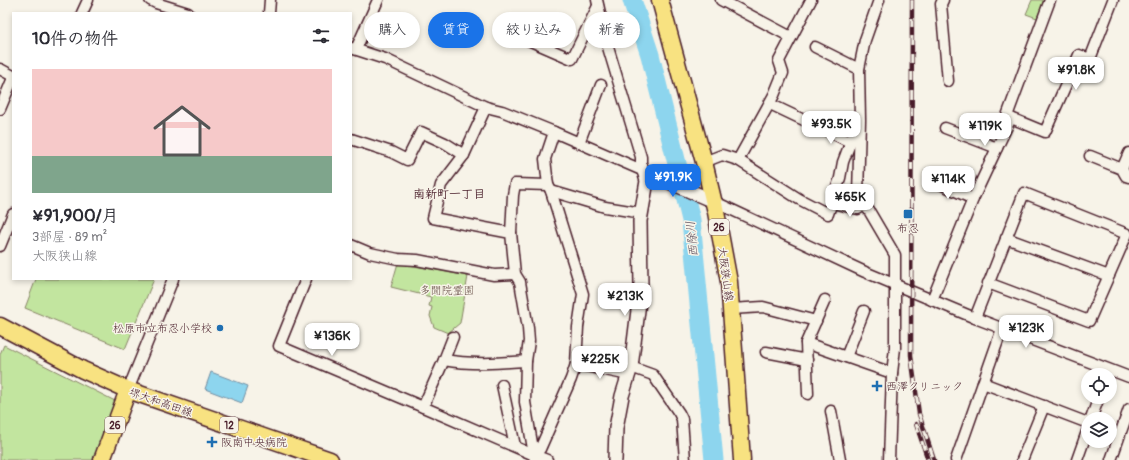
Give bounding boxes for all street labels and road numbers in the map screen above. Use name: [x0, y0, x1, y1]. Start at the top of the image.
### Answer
road number: 26: [709, 219, 729, 235]
street label: 大阪狭山線: [715, 246, 736, 302]
street label: 堺大和高田線: [128, 386, 194, 419]
road number: 26: [105, 417, 125, 433]
road number: 12: [220, 417, 238, 433]

